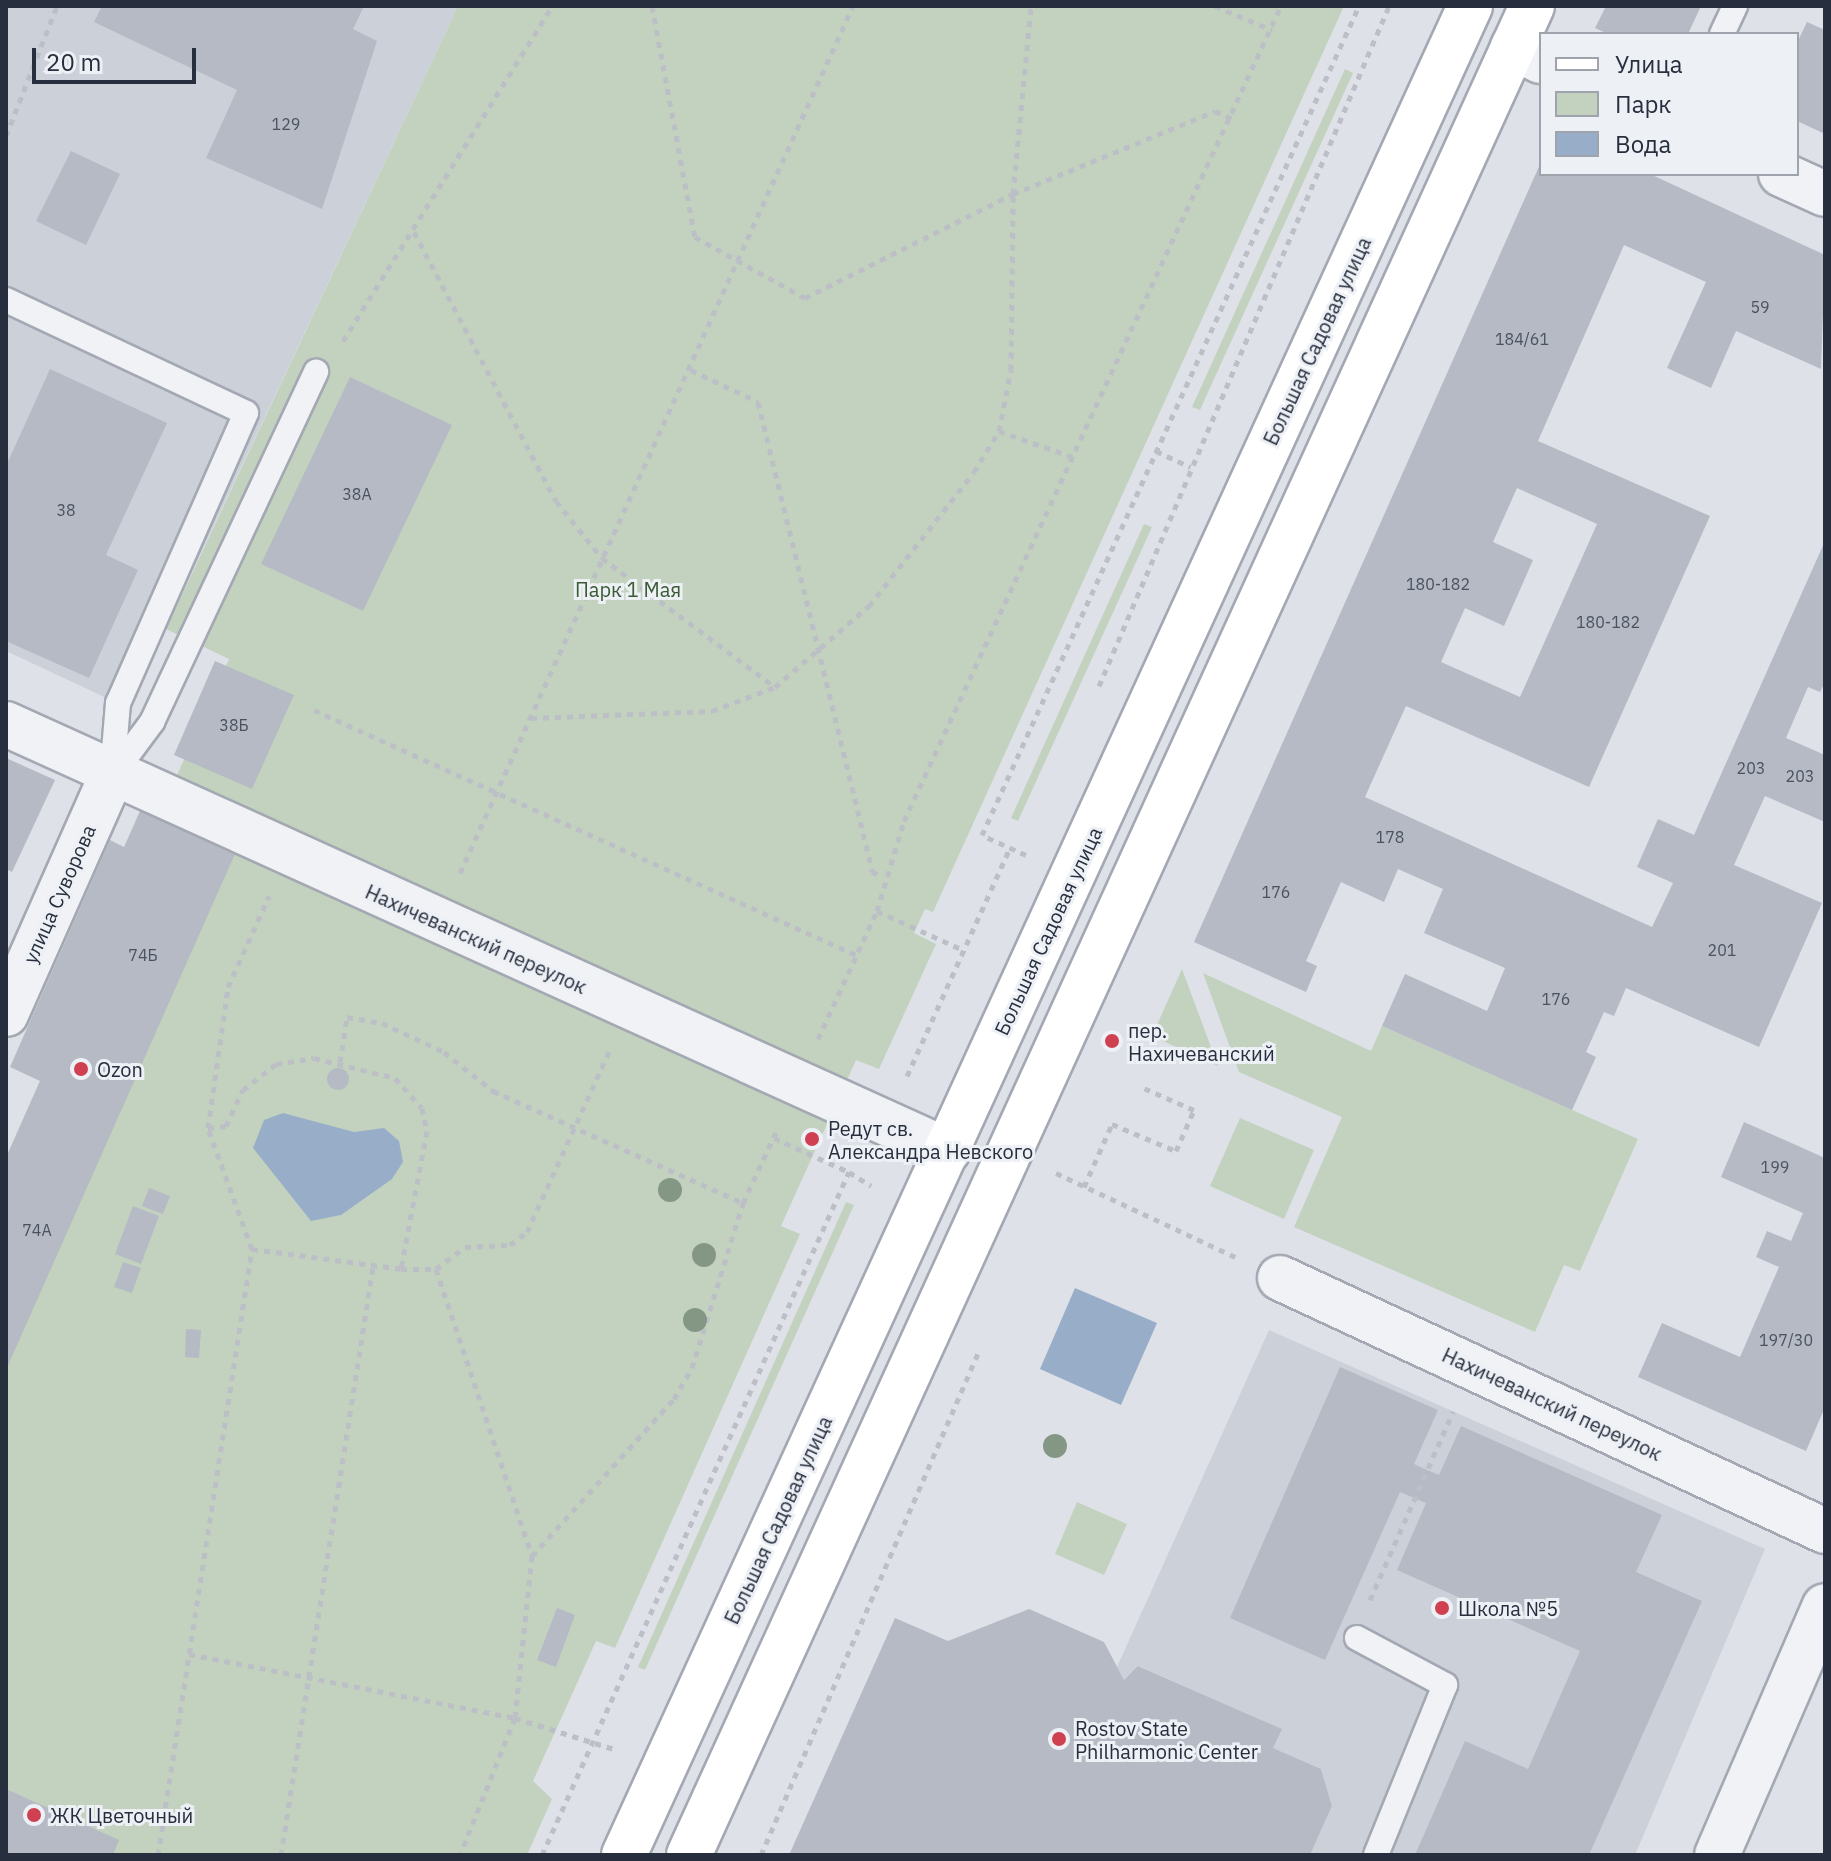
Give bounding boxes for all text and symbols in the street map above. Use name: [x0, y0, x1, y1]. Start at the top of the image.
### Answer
scale bar: [36, 32, 200, 82]
legend: [1539, 32, 1799, 176]
text: 20 m: [46, 46, 101, 78]
text: Улица: [1615, 48, 1683, 80]
text: Парк: [1615, 88, 1672, 120]
house number: 129: [272, 114, 300, 134]
text: Вода: [1615, 128, 1671, 160]
street label: Большая Садовая улица: [1258, 233, 1376, 449]
house number: 59: [1750, 297, 1770, 317]
house number: 184/61: [1495, 329, 1549, 349]
house number: 38А: [342, 484, 372, 504]
house number: 38: [56, 500, 76, 520]
house number: 180-182: [1406, 574, 1470, 594]
park label: Парк 1 Мая: [575, 577, 681, 601]
house number: 180-182: [1576, 612, 1640, 632]
house number: 38Б: [219, 715, 249, 735]
house number: 203: [1737, 758, 1765, 778]
house number: 203: [1786, 766, 1814, 786]
street label: улица Суворова: [18, 821, 100, 967]
street label: Большая Садовая улица: [989, 823, 1107, 1039]
house number: 178: [1376, 827, 1404, 847]
street label: Нахичеванский переулок: [362, 879, 590, 999]
house number: 176: [1262, 882, 1290, 902]
house number: 201: [1708, 940, 1736, 960]
house number: 74Б: [128, 945, 158, 965]
house number: 176: [1542, 989, 1570, 1009]
place label: пер. Нахичеванский: [1128, 1018, 1275, 1065]
marker: пер. Нахичеванский: [1103, 1032, 1121, 1050]
place label: Ozon: [97, 1057, 143, 1081]
marker: Ozon: [72, 1060, 90, 1078]
place label: Редут св. Александра Невского: [828, 1116, 1033, 1163]
marker: Редут св. Александра Невского: [803, 1130, 821, 1148]
house number: 199: [1761, 1157, 1789, 1177]
house number: 74А: [22, 1220, 52, 1240]
house number: 197/30: [1759, 1330, 1813, 1350]
street label: Нахичеванский переулок: [1438, 1343, 1666, 1465]
street label: Большая Садовая улица: [719, 1412, 837, 1628]
place label: Школа №5: [1458, 1596, 1558, 1620]
marker: Школа №5: [1433, 1599, 1451, 1617]
place label: Rostov State Philharmonic Center: [1075, 1716, 1258, 1763]
marker: Rostov State Philharmonic Center: [1050, 1730, 1068, 1748]
place label: ЖК Цветочный: [50, 1803, 193, 1827]
marker: ЖК Цветочный: [25, 1806, 43, 1824]

